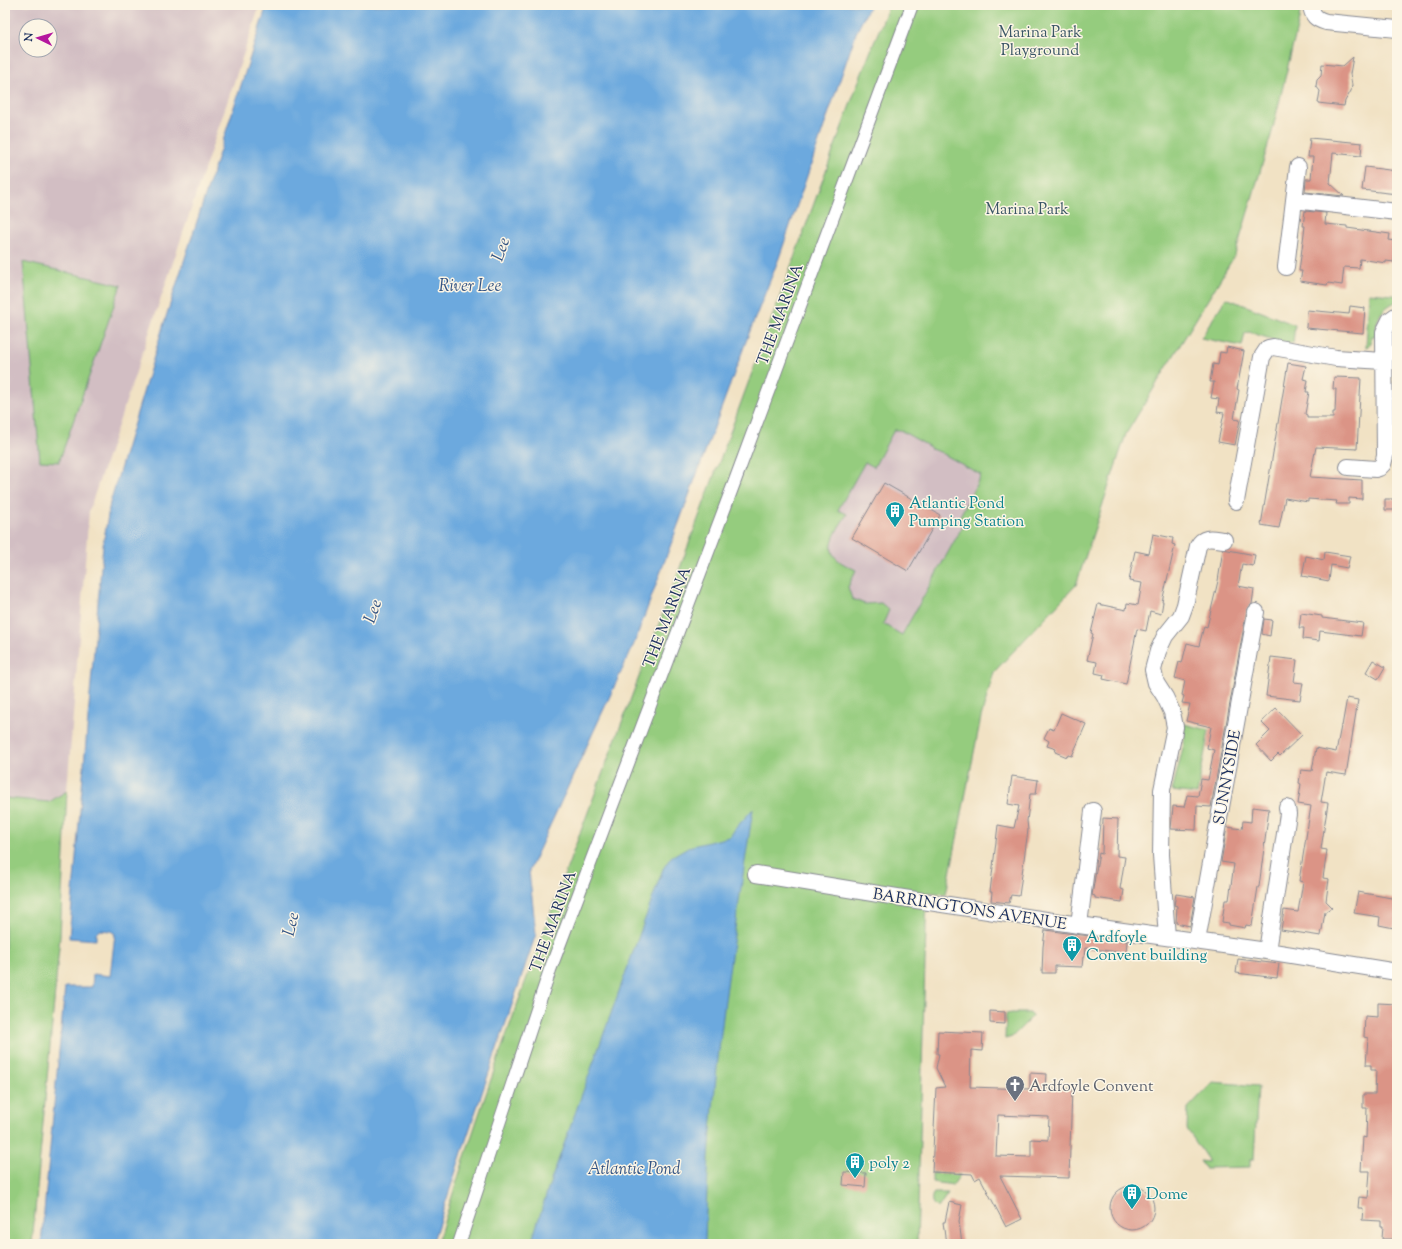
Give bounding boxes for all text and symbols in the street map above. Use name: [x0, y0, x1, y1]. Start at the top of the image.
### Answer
north arrow: [18, 18, 58, 58]
park label: Marina Park Playground: [998, 22, 1082, 63]
text: N: [21, 32, 37, 43]
park label: Marina Park: [985, 199, 1069, 222]
water label: Lee: [487, 234, 517, 265]
street label: THE MARINA: [752, 261, 810, 369]
water label: River Lee: [439, 275, 501, 299]
place label: Atlantic Pond Pumping Station: [909, 493, 1025, 534]
building icon: Atlantic Pond Pumping Station: [884, 500, 906, 528]
street label: THE MARINA: [638, 564, 698, 672]
water label: Lee: [359, 596, 389, 627]
street label: SUNNYSIDE: [1209, 728, 1248, 827]
street label: THE MARINA: [525, 868, 583, 976]
street label: BARRINGTONS AVENUE: [871, 884, 1068, 937]
water label: Lee: [278, 910, 306, 939]
place label: Ardfoyle Convent building: [1086, 927, 1207, 968]
building icon: Ardfoyle Convent building: [1061, 934, 1083, 962]
church icon: Ardfoyle Convent: [1004, 1074, 1026, 1102]
place label: Ardfoyle Convent: [1029, 1076, 1154, 1099]
building icon: poly 2: [844, 1151, 866, 1179]
place label: poly 2: [869, 1153, 910, 1176]
water label: Atlantic Pond: [587, 1158, 681, 1182]
building icon: Dome: [1121, 1182, 1143, 1210]
place label: Dome: [1146, 1184, 1188, 1207]

